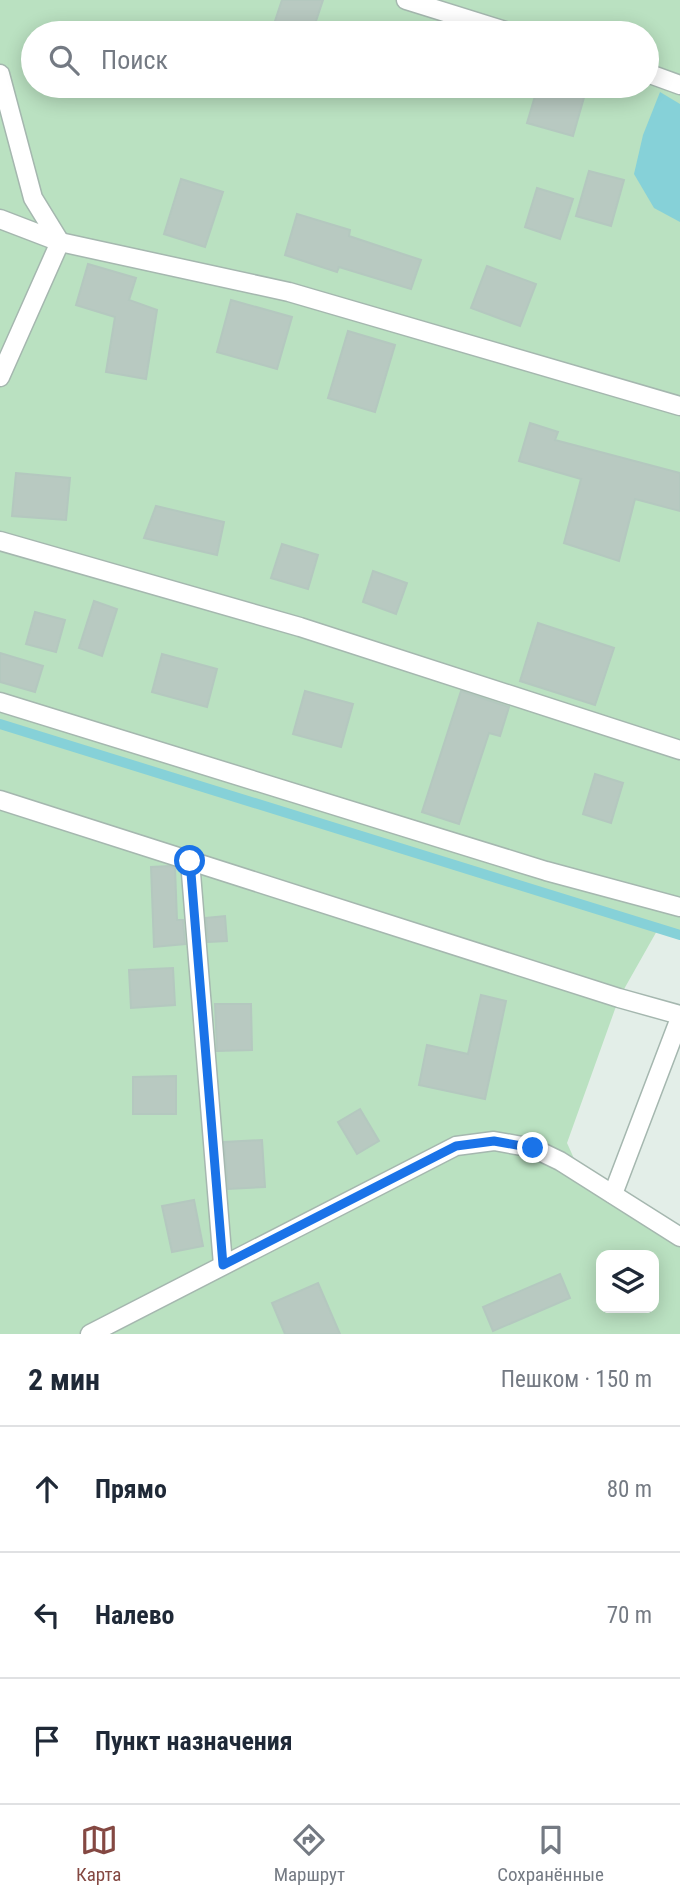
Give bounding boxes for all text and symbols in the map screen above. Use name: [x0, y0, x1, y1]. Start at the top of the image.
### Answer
search box: [21, 21, 659, 98]
icon: search: [45, 41, 83, 79]
text: Поиск: [101, 45, 168, 75]
route start: [174, 845, 205, 876]
route end: [517, 1132, 548, 1163]
map controls: [596, 1250, 659, 1313]
button: layers: [596, 1250, 659, 1313]
text: 2 мин: [28, 1362, 100, 1397]
text: Пешком · 150 m: [501, 1366, 652, 1393]
icon: ahead: [28, 1470, 66, 1508]
text: Прямо: [95, 1474, 167, 1504]
text: 80 m: [607, 1476, 652, 1503]
icon: left: [28, 1596, 66, 1634]
text: Налево: [95, 1600, 175, 1630]
text: 70 m: [607, 1602, 652, 1629]
icon: arrive: [28, 1722, 66, 1760]
text: Пункт назначения: [95, 1726, 293, 1756]
tab: Карта: [76, 1821, 121, 1886]
tab: Маршрут: [274, 1821, 345, 1886]
tab: Сохранённые: [497, 1821, 604, 1886]

